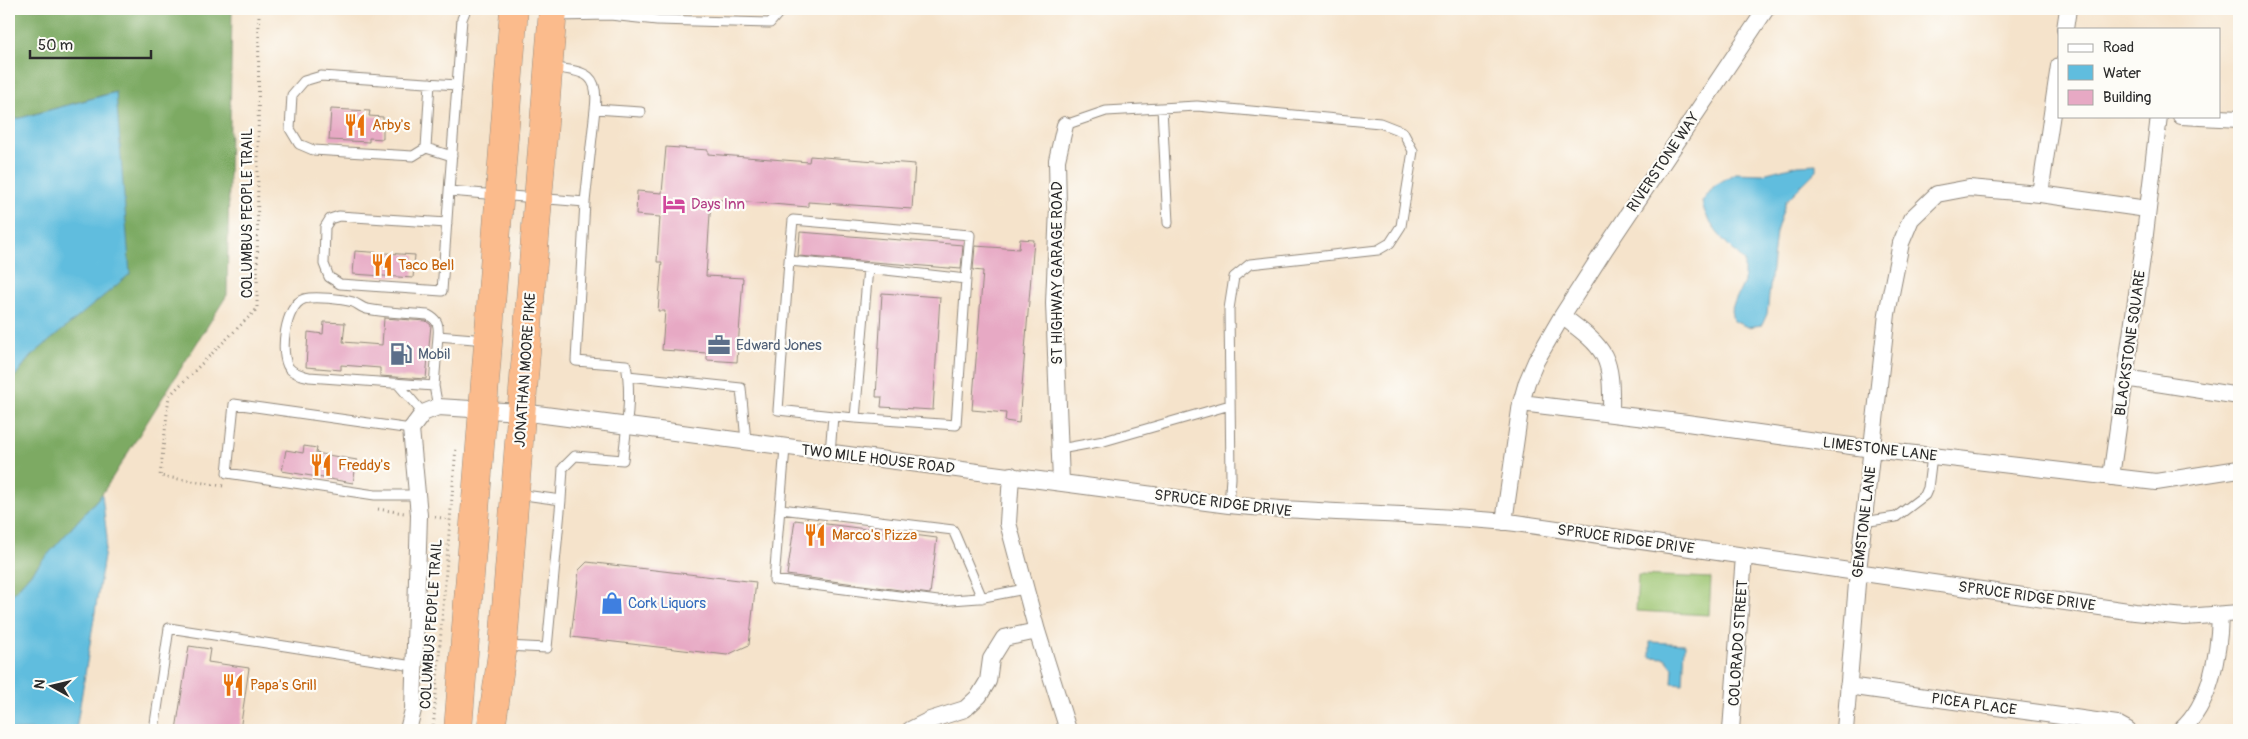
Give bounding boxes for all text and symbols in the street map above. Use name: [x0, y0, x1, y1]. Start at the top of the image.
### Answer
scale bar: [30, 28, 151, 60]
legend: [2058, 28, 2220, 118]
text: 50 m: [38, 36, 73, 55]
text: Road: [2103, 38, 2134, 57]
text: Water: [2103, 64, 2142, 83]
text: Building: [2103, 88, 2151, 107]
street label: RIVERSTONE WAY: [1623, 108, 1704, 216]
restaurant icon: Arby's: [342, 112, 368, 138]
place label: Arby's: [372, 116, 411, 135]
street label: COLUMBUS PEOPLE TRAIL: [238, 128, 257, 298]
street label: ST HIGHWAY GARAGE ROAD: [1048, 181, 1067, 365]
hotel icon: Days Inn: [661, 191, 687, 217]
place label: Days Inn: [691, 195, 745, 214]
restaurant icon: Taco Bell: [369, 252, 395, 278]
place label: Taco Bell: [398, 256, 454, 275]
street label: BLACKSTONE SQUARE: [2111, 269, 2150, 417]
street label: JONATHAN MOORE PIKE: [511, 292, 540, 448]
office icon: Edward Jones: [706, 332, 732, 358]
place label: Edward Jones: [736, 336, 822, 355]
fuel station icon: Mobil: [388, 341, 414, 367]
place label: Mobil: [418, 345, 450, 364]
street label: LIMESTONE LANE: [1822, 433, 1938, 466]
street label: TWO MILE HOUSE ROAD: [800, 441, 956, 478]
restaurant icon: Freddy's: [308, 452, 334, 478]
place label: Freddy's: [338, 456, 390, 475]
street label: GEMSTONE LANE: [1848, 465, 1881, 579]
street label: SPRUCE RIDGE DRIVE: [1153, 486, 1293, 521]
street label: SPRUCE RIDGE DRIVE: [1556, 520, 1696, 559]
restaurant icon: Marco's Pizza: [802, 522, 828, 548]
place label: Marco's Pizza: [832, 526, 917, 545]
street label: COLUMBUS PEOPLE TRAIL: [416, 538, 447, 710]
street label: SPRUCE RIDGE DRIVE: [1957, 577, 2097, 616]
street label: COLORADO STREET: [1725, 579, 1752, 707]
shop icon: Cork Liquors: [599, 590, 625, 616]
place label: Cork Liquors: [628, 594, 706, 613]
north arrow: [28, 662, 78, 712]
restaurant icon: Papa's Grill: [220, 672, 246, 698]
place label: Papa's Grill: [250, 676, 317, 695]
text: N: [31, 678, 49, 690]
street label: PICEA PLACE: [1930, 689, 2018, 720]

